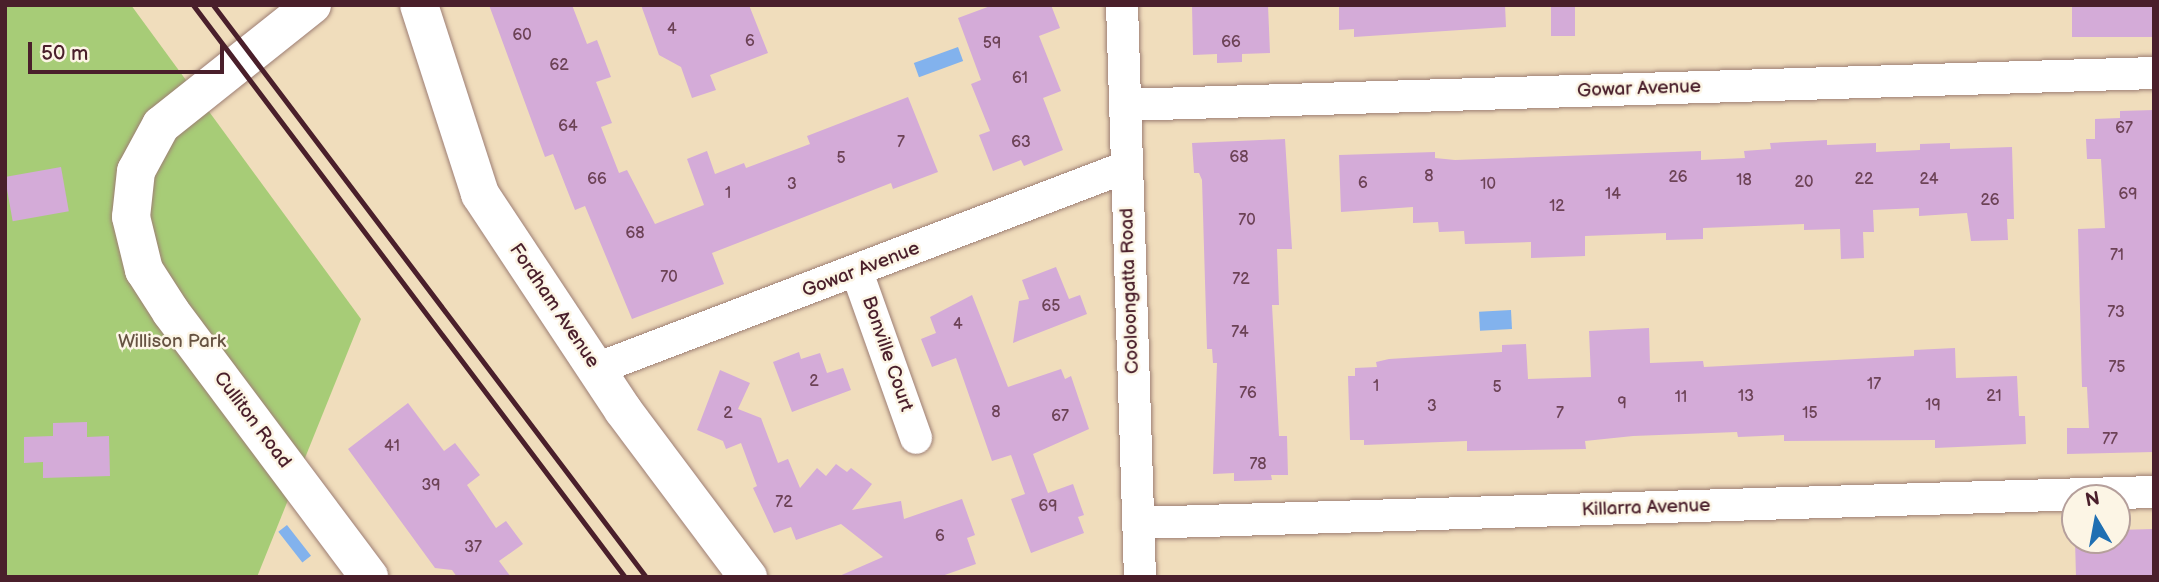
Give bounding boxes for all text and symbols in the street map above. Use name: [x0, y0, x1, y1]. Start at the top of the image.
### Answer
house number: 4: [667, 20, 677, 40]
house number: 60: [512, 26, 532, 46]
scale bar: [32, 28, 228, 72]
house number: 6: [745, 32, 755, 52]
house number: 66: [1221, 33, 1241, 53]
house number: 59: [983, 34, 1001, 54]
text: 50 m: [41, 41, 88, 66]
house number: 62: [549, 56, 569, 76]
house number: 61: [1012, 69, 1028, 89]
street label: Gowar Avenue: [1577, 75, 1701, 103]
house number: 64: [558, 117, 578, 137]
house number: 67: [2115, 119, 2133, 139]
house number: 7: [897, 133, 905, 153]
house number: 63: [1011, 133, 1031, 153]
house number: 68: [1229, 148, 1249, 168]
house number: 5: [836, 149, 846, 169]
house number: 8: [1424, 167, 1434, 187]
house number: 26: [1668, 168, 1688, 188]
house number: 66: [587, 170, 607, 190]
house number: 22: [1855, 170, 1873, 190]
house number: 24: [1920, 170, 1938, 190]
house number: 18: [1736, 171, 1752, 191]
house number: 20: [1795, 173, 1813, 193]
house number: 6: [1358, 174, 1368, 194]
house number: 3: [787, 175, 797, 195]
house number: 10: [1480, 175, 1496, 195]
house number: 1: [725, 184, 731, 204]
house number: 14: [1605, 185, 1621, 205]
house number: 69: [2118, 185, 2138, 205]
house number: 26: [1980, 191, 2000, 211]
house number: 12: [1549, 197, 1565, 217]
street label: Cooloongatta Road: [1116, 208, 1144, 374]
house number: 70: [1238, 211, 1256, 231]
house number: 68: [625, 224, 645, 244]
street label: Gowar Avenue: [799, 237, 923, 303]
street label: Fordham Avenue: [504, 240, 604, 372]
house number: 71: [2110, 246, 2124, 266]
house number: 70: [660, 268, 678, 288]
house number: 72: [1232, 270, 1250, 290]
street label: Bonville Court: [857, 293, 917, 415]
house number: 65: [1042, 297, 1060, 317]
house number: 73: [2107, 303, 2125, 323]
house number: 4: [953, 315, 963, 335]
house number: 74: [1231, 323, 1249, 343]
park label: Willison Park: [118, 331, 226, 353]
house number: 75: [2108, 358, 2126, 378]
street label: Culliton Road: [208, 367, 296, 473]
house number: 2: [809, 372, 819, 392]
house number: 17: [1867, 375, 1881, 395]
house number: 1: [1373, 377, 1379, 397]
house number: 5: [1492, 378, 1502, 398]
house number: 76: [1239, 384, 1257, 404]
house number: 13: [1738, 387, 1754, 407]
house number: 21: [1986, 387, 2002, 407]
house number: 11: [1675, 388, 1687, 408]
house number: 9: [1617, 394, 1627, 414]
house number: 19: [1925, 396, 1941, 416]
house number: 3: [1427, 397, 1437, 417]
house number: 8: [991, 403, 1001, 423]
house number: 2: [723, 404, 733, 424]
house number: 7: [1556, 404, 1564, 424]
house number: 15: [1802, 404, 1818, 424]
house number: 67: [1051, 407, 1069, 427]
house number: 77: [2102, 430, 2118, 450]
house number: 41: [384, 437, 400, 457]
house number: 78: [1249, 455, 1267, 475]
house number: 39: [421, 476, 441, 496]
north arrow: [2061, 484, 2131, 554]
text: N: [2084, 487, 2102, 512]
house number: 72: [775, 493, 793, 513]
street label: Killarra Avenue: [1581, 494, 1711, 522]
house number: 69: [1038, 497, 1058, 517]
house number: 6: [935, 527, 945, 547]
house number: 37: [464, 538, 482, 558]

